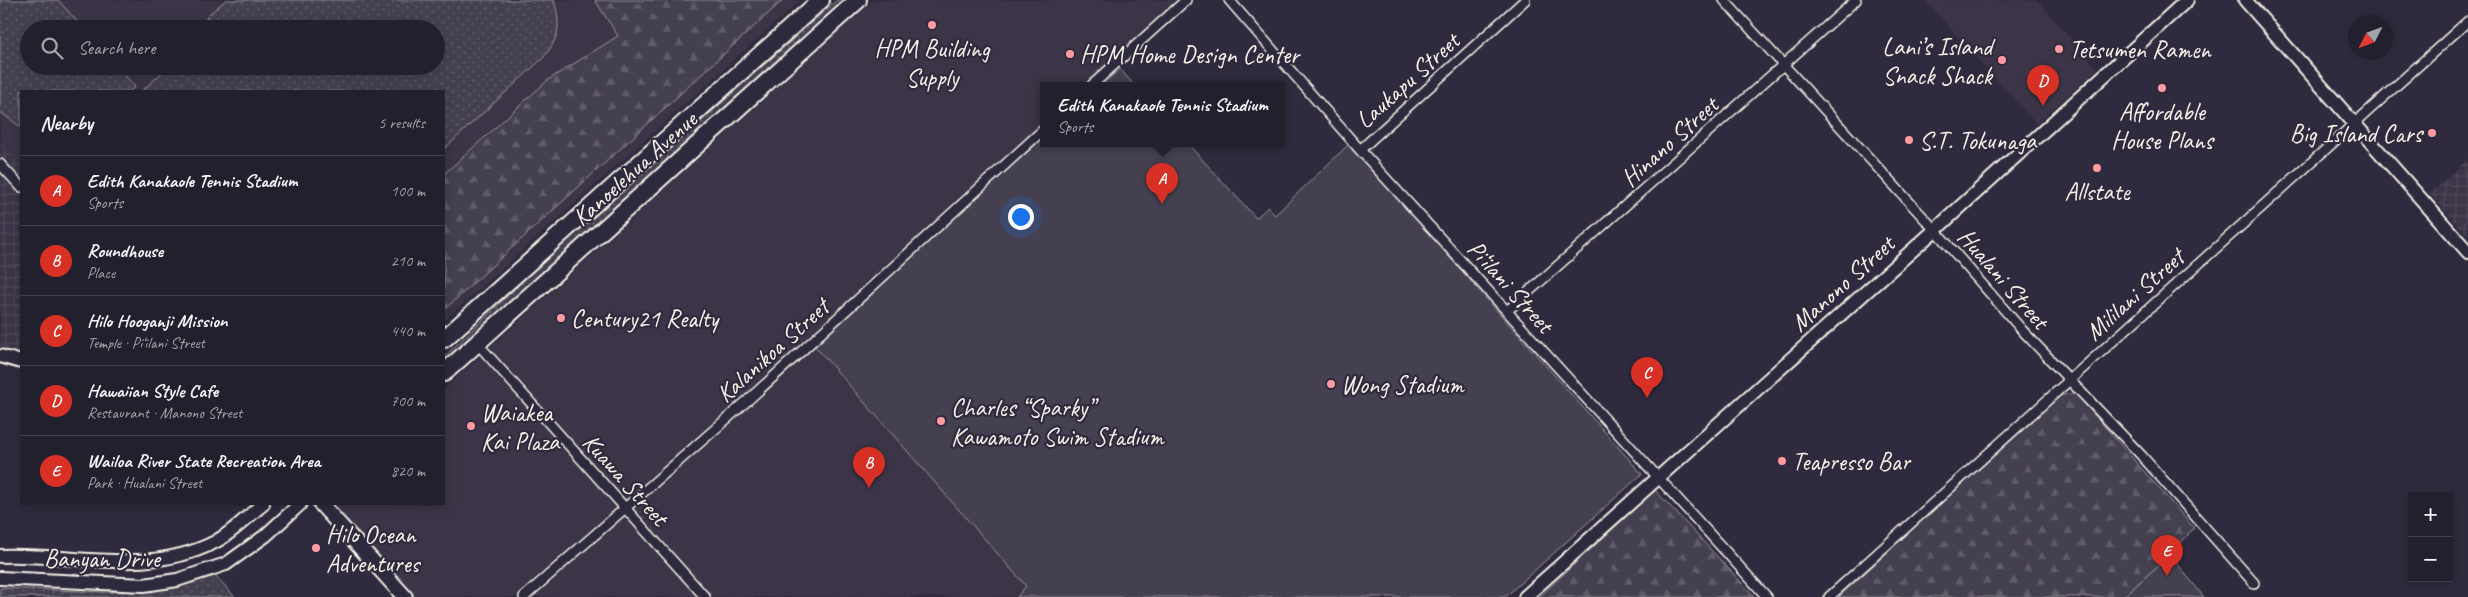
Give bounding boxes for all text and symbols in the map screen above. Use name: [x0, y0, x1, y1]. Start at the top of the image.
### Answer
north arrow: [2348, 15, 2393, 60]
marker: HPM Building Supply: [926, 19, 938, 31]
search box: [20, 20, 445, 75]
street label: Laukapu Street: [1349, 24, 1468, 136]
place label: Lani’s Island Snack Shack: [1882, 31, 1996, 92]
place label: HPM Building Supply: [874, 33, 991, 94]
icon: search: [38, 34, 66, 62]
place label: Tetsumen Ramen: [2069, 34, 2212, 66]
text: Search here: [78, 36, 155, 60]
place label: HPM Home Design Center: [1080, 39, 1302, 71]
marker: Tetsumen Ramen: [2053, 43, 2065, 55]
marker: HPM Home Design Center: [1064, 48, 1076, 60]
marker: Lani’s Island Snack Shack: [1996, 54, 2008, 66]
pin: D: [2027, 65, 2059, 106]
popup: [1040, 82, 1285, 147]
marker: Affordable House Plans: [2156, 82, 2168, 94]
street label: Hinano Street: [1614, 88, 1727, 194]
text: Edith Kanakaole Tennis Stadium: [1057, 93, 1268, 117]
place label: Affordable House Plans: [2111, 96, 2215, 157]
street label: Kanoelehua Avenue: [566, 103, 705, 233]
text: Nearby: [40, 110, 93, 136]
text: 5 results: [378, 113, 425, 133]
text: Sports: [1057, 117, 1093, 137]
place label: Big Island Cars: [2290, 118, 2424, 150]
place label: S.T. Tokunaga: [1919, 125, 2038, 157]
marker: Big Island Cars: [2426, 127, 2438, 139]
marker: S.T. Tokunaga: [1903, 134, 1915, 146]
marker: Allstate: [2091, 162, 2103, 174]
pin: A: [1146, 163, 1178, 204]
text: Edith Kanakaole Tennis Stadium: [87, 169, 298, 193]
place label: Allstate: [2064, 176, 2131, 208]
text: A: [52, 181, 60, 201]
text: 100 m: [391, 181, 425, 201]
text: Sports: [87, 193, 123, 213]
your location: [1008, 204, 1034, 230]
street label: Hualani Street: [1951, 221, 2058, 338]
street label: Manono Street: [1784, 227, 1903, 339]
street label: Pi‘ilani Street: [1460, 233, 1562, 342]
text: Roundhouse: [87, 239, 163, 263]
street label: Mililani Street: [2078, 239, 2194, 348]
text: B: [52, 251, 60, 271]
text: 210 m: [391, 251, 425, 271]
text: Place: [87, 263, 115, 283]
street label: Kalanikoa Street: [710, 289, 839, 410]
place label: Century21 Realty: [571, 303, 721, 335]
text: Hilo Hooganji Mission: [87, 309, 228, 333]
marker: Century21 Realty: [555, 312, 567, 324]
text: C: [52, 321, 60, 341]
text: 440 m: [391, 321, 425, 341]
text: Temple · Pi‘ilani Street: [87, 333, 205, 353]
pin: C: [1631, 357, 1663, 398]
place label: Wong Stadium: [1341, 369, 1465, 401]
marker: Wong Stadium: [1325, 378, 1337, 390]
text: Hawaiian Style Cafe: [87, 379, 218, 403]
text: D: [51, 391, 61, 411]
text: 700 m: [391, 391, 425, 411]
place label: Charles “Sparky” Kawamoto Swim Stadium: [951, 392, 1165, 453]
place label: Waiakea Kai Plaza: [481, 397, 561, 458]
text: Restaurant · Manono Street: [87, 403, 242, 423]
marker: Charles “Sparky” Kawamoto Swim Stadium: [935, 415, 947, 427]
marker: Waiakea Kai Plaza: [465, 420, 477, 432]
street label: Kuawa Street: [575, 427, 677, 535]
place label: Teapresso Bar: [1792, 446, 1912, 478]
pin: B: [853, 447, 885, 488]
text: Wailoa River State Recreation Area: [87, 449, 320, 473]
marker: Teapresso Bar: [1776, 455, 1788, 467]
text: E: [52, 461, 60, 481]
text: 820 m: [391, 461, 425, 481]
text: Park · Hualani Street: [87, 473, 202, 493]
map controls: [2408, 492, 2453, 582]
button: +: [2408, 492, 2453, 537]
place label: Hilo Ocean Adventures: [326, 519, 422, 580]
pin: E: [2151, 535, 2183, 576]
button: −: [2408, 537, 2453, 582]
marker: Hilo Ocean Adventures: [310, 542, 322, 554]
street label: Banyan Drive: [44, 543, 162, 575]

